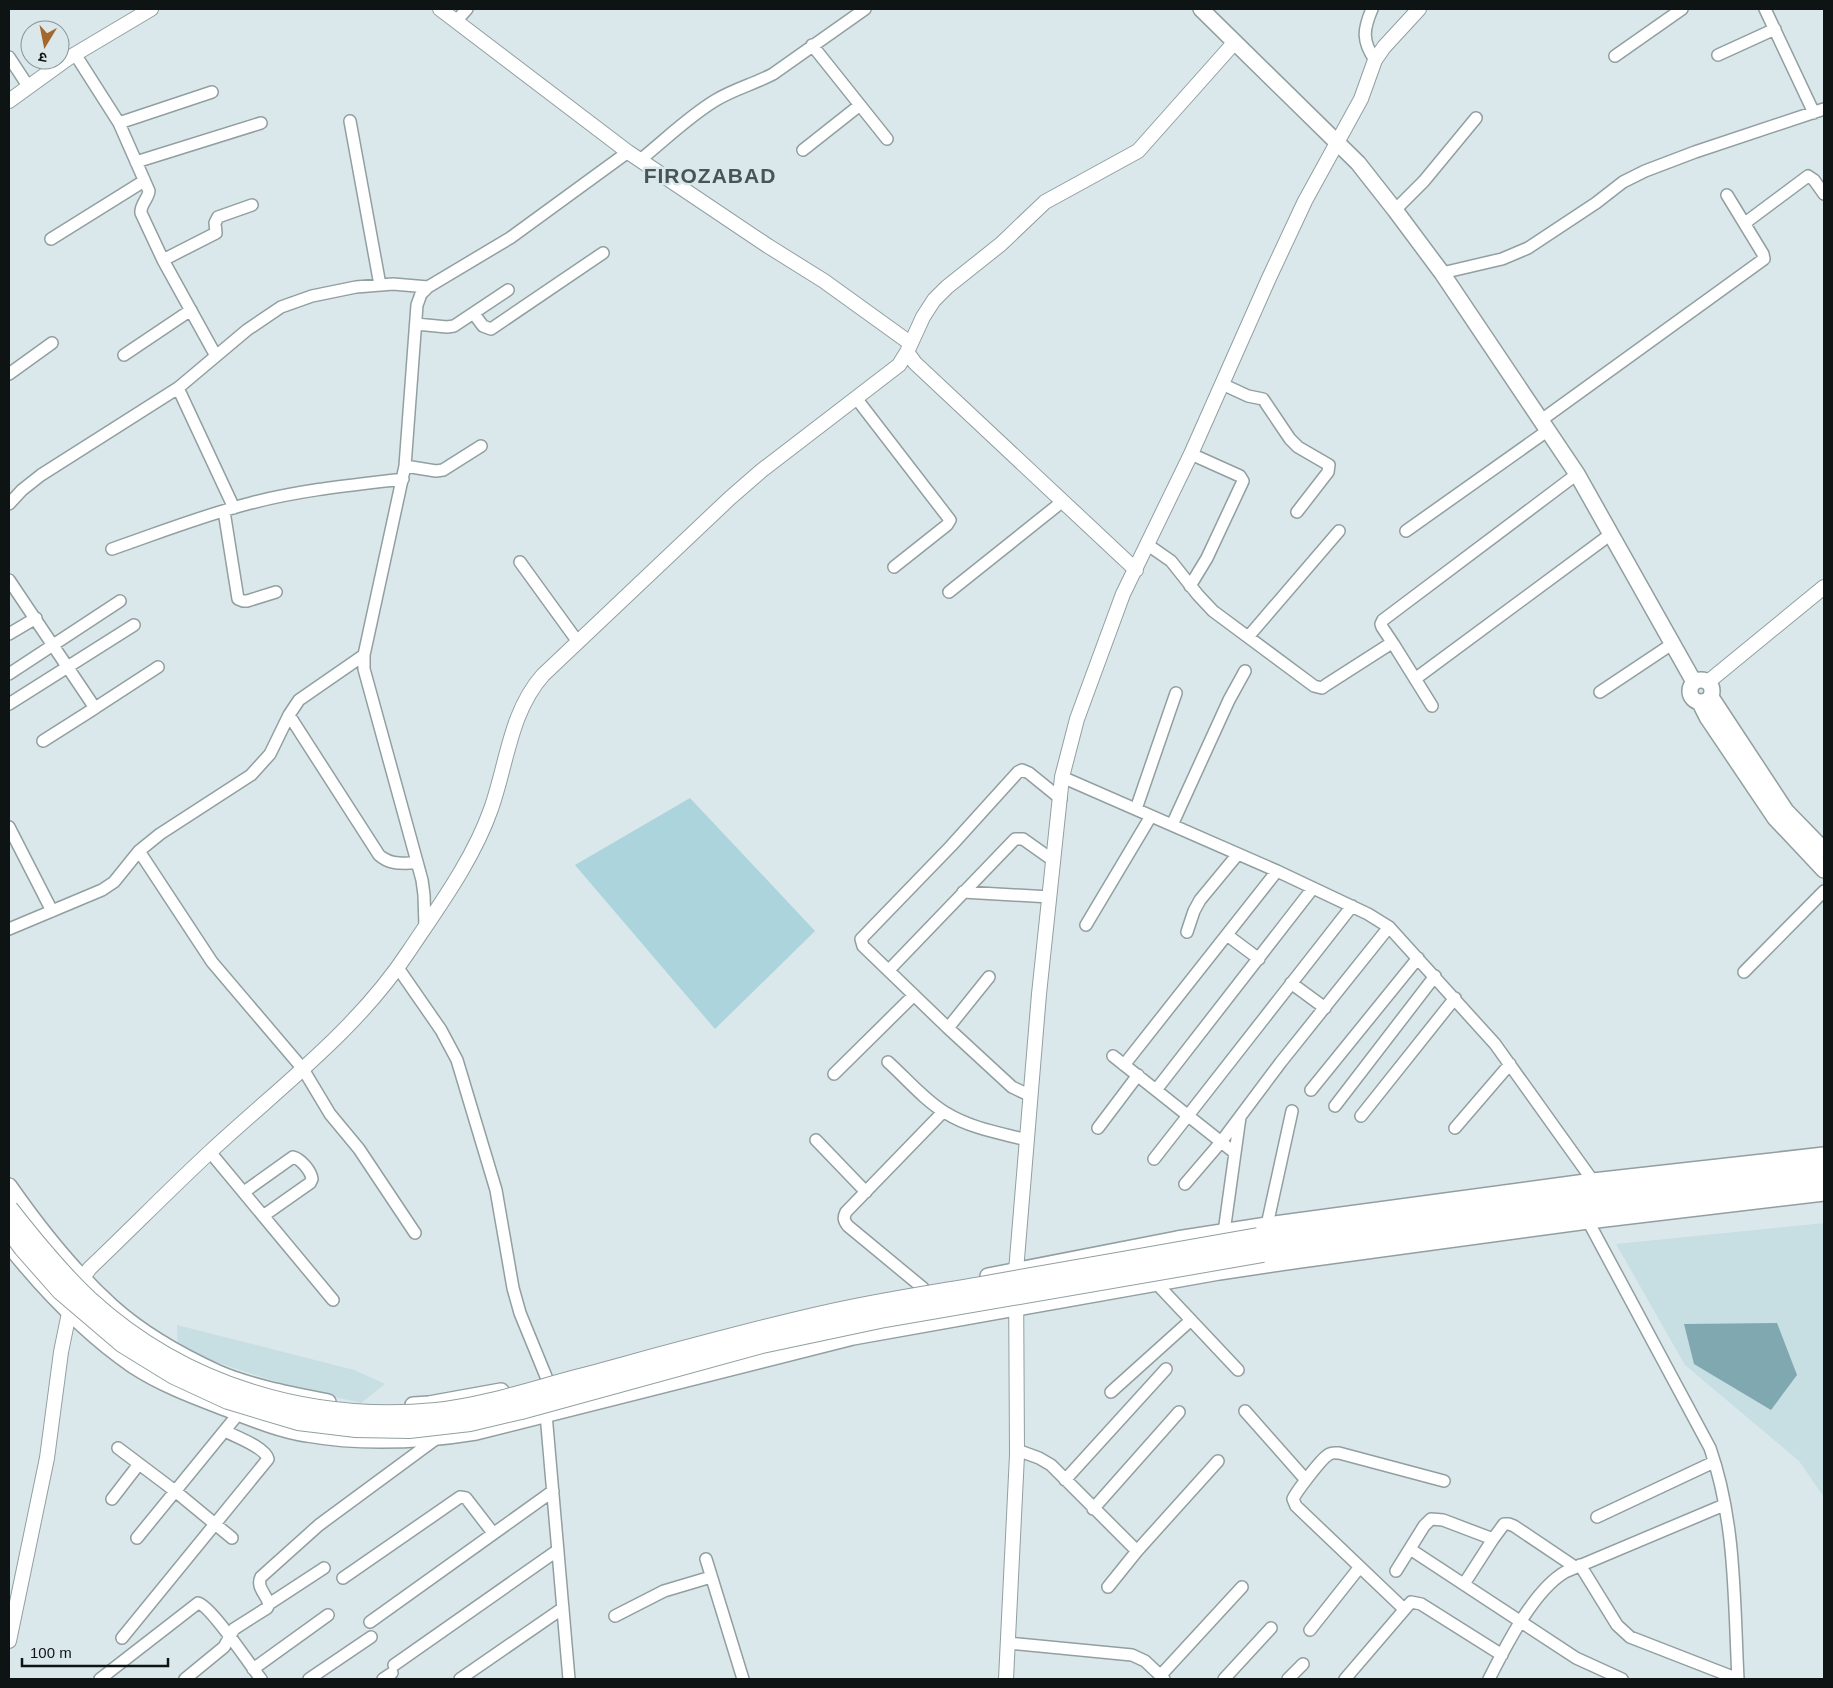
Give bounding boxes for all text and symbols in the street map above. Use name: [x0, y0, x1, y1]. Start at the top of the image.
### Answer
north arrow: [20, 20, 70, 70]
text: उ: [37, 49, 48, 66]
district label: FIROZABAD: [644, 164, 776, 187]
scale bar: [22, 1636, 169, 1668]
text: 100 m: [30, 1644, 72, 1661]

